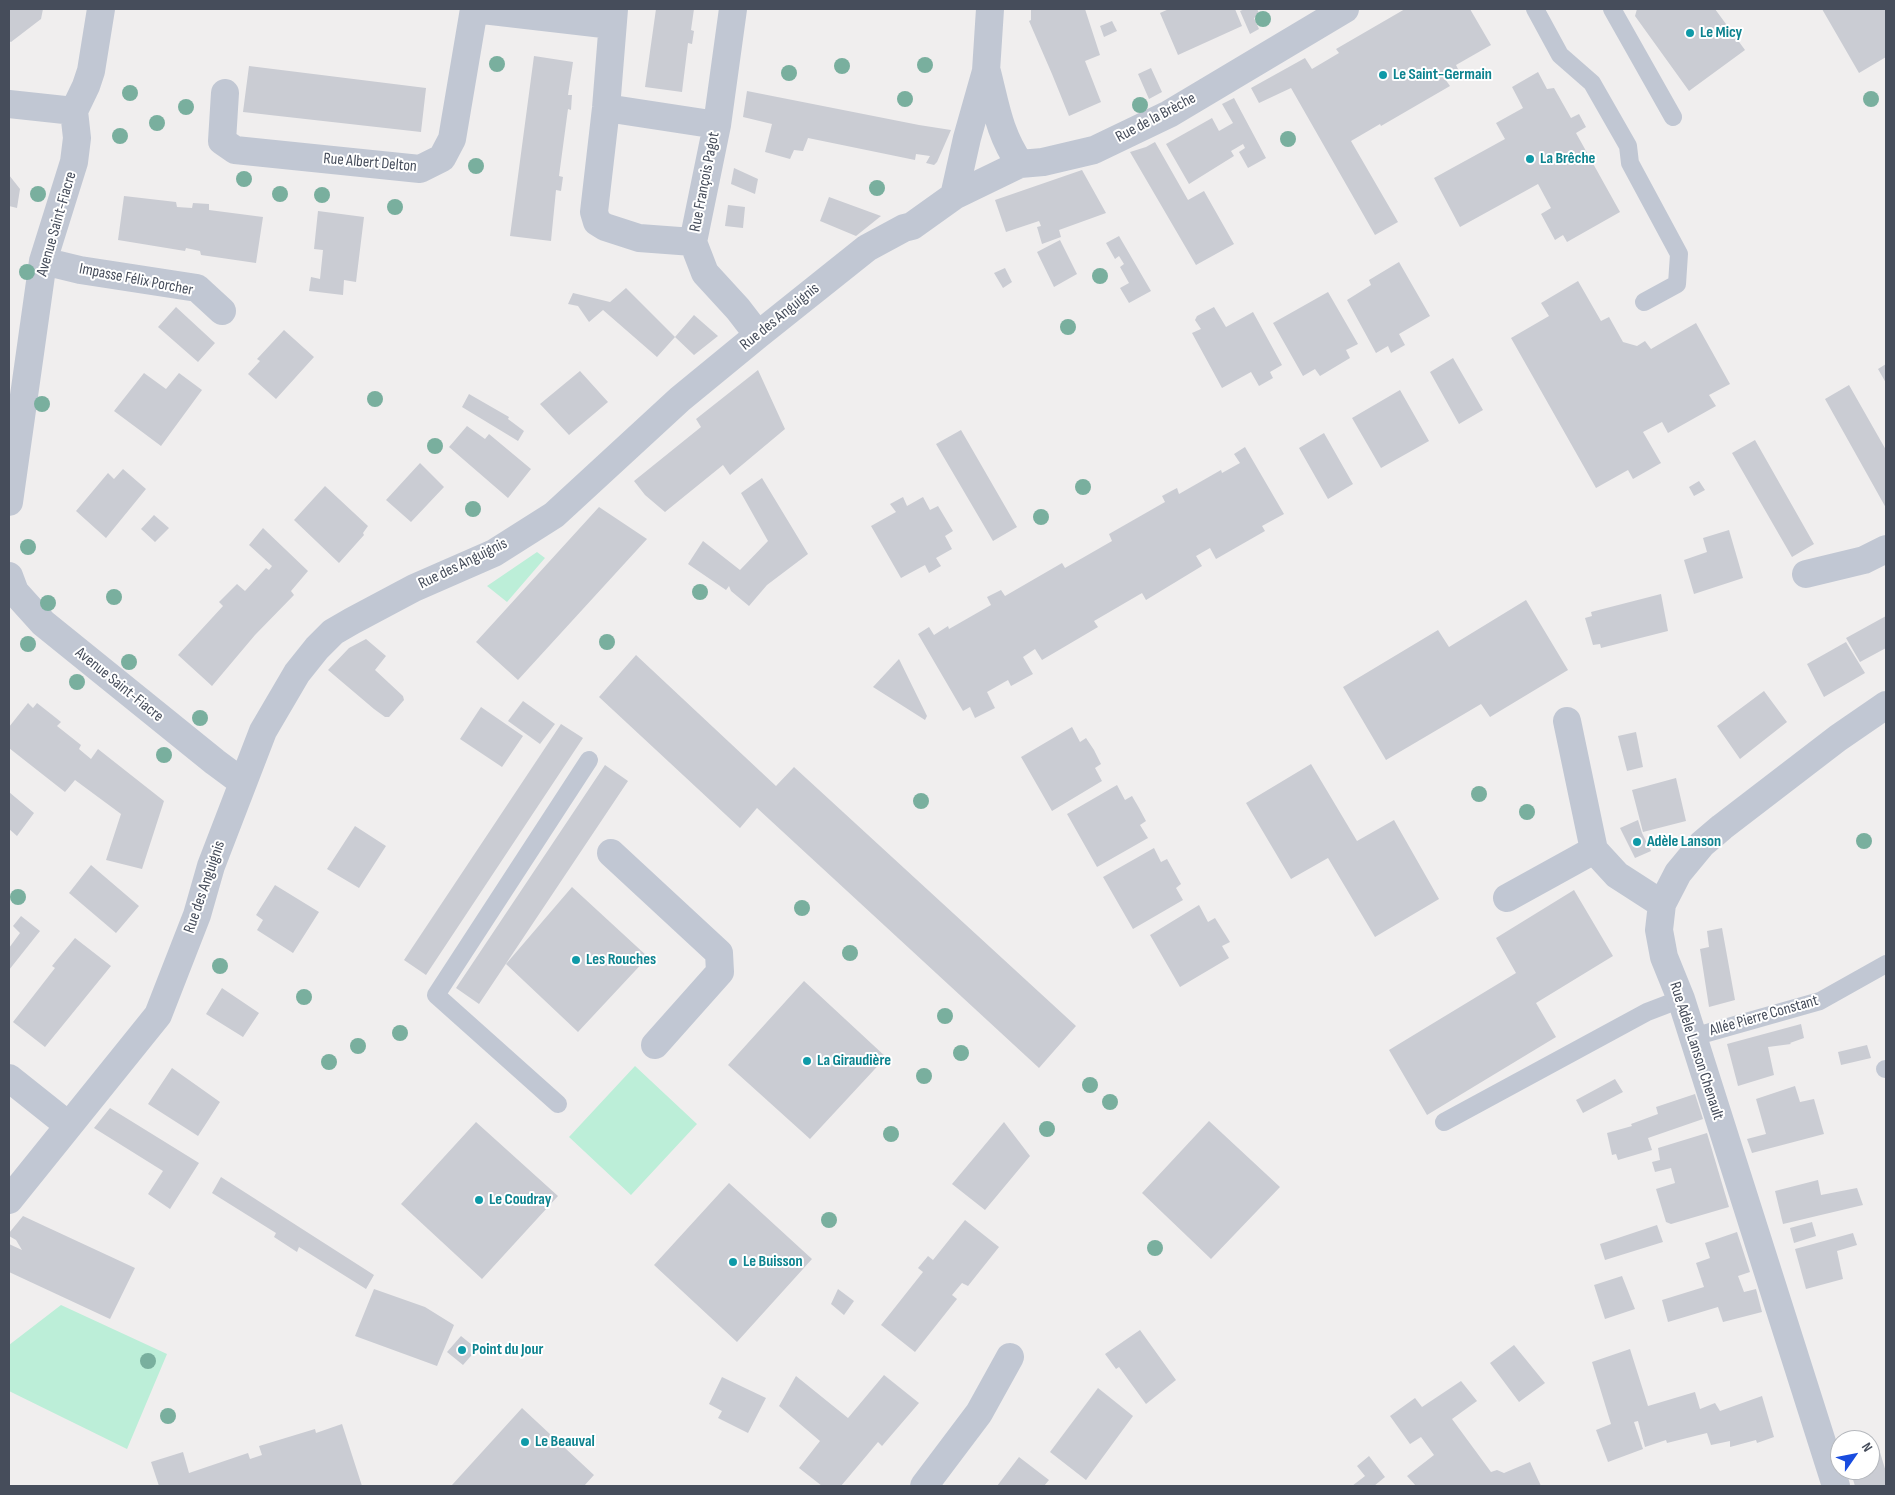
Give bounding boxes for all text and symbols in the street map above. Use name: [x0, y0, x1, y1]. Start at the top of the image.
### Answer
place label: Le Micy: [1700, 23, 1742, 43]
marker: Le Micy: [1684, 27, 1696, 39]
place label: Le Saint-Germain: [1393, 65, 1492, 85]
marker: Le Saint-Germain: [1377, 69, 1389, 81]
street label: Rue de la Brèche: [1113, 89, 1199, 147]
street label: Rue François Pagot: [686, 130, 724, 234]
street label: Rue Albert Delton: [322, 149, 418, 177]
place label: La Brêche: [1540, 149, 1595, 169]
marker: La Brêche: [1524, 153, 1536, 165]
street label: Avenue Saint-Fiacre: [33, 170, 81, 278]
street label: Impasse Félix Porcher: [77, 260, 195, 300]
street label: Rue des Anguignis: [736, 279, 824, 355]
street label: Rue des Anguignis: [415, 534, 511, 594]
street label: Avenue Saint-Fiacre: [71, 644, 167, 726]
place label: Adèle Lanson: [1647, 832, 1721, 852]
marker: Adèle Lanson: [1631, 836, 1643, 848]
street label: Rue des Anguignis: [180, 838, 230, 936]
place label: Les Rouches: [586, 950, 656, 970]
marker: Les Rouches: [570, 954, 582, 966]
street label: Rue Adèle Lanson Chenault: [1665, 980, 1727, 1122]
street label: Allée Pierre Constant: [1707, 991, 1821, 1041]
place label: La Giraudière: [817, 1051, 891, 1071]
marker: La Giraudière: [801, 1055, 813, 1067]
place label: Le Coudray: [489, 1190, 551, 1210]
marker: Le Coudray: [473, 1194, 485, 1206]
place label: Le Buisson: [743, 1252, 803, 1272]
marker: Le Buisson: [727, 1256, 739, 1268]
place label: Point du Jour: [472, 1340, 543, 1360]
marker: Point du Jour: [456, 1344, 468, 1356]
north arrow: [1830, 1430, 1880, 1480]
place label: Le Beauval: [535, 1432, 595, 1452]
marker: Le Beauval: [519, 1436, 531, 1448]
text: N: [1858, 1439, 1876, 1455]

